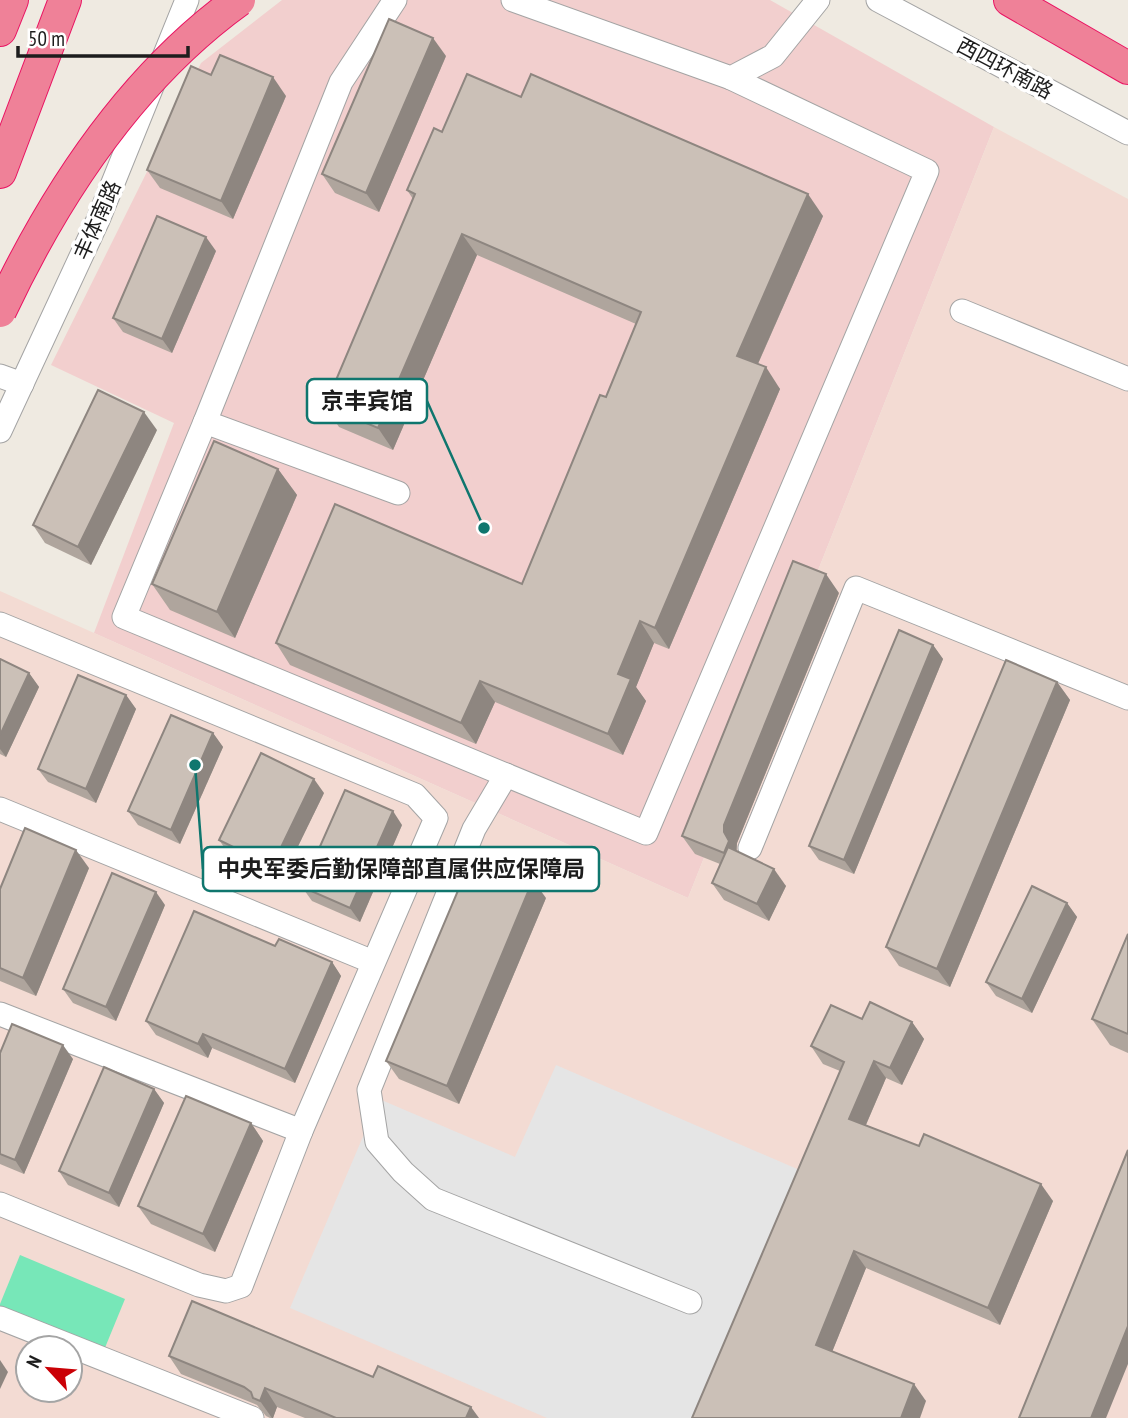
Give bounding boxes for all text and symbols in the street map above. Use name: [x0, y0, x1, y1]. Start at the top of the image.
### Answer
scale bar: [18, 14, 187, 58]
text: 50 m: [28, 25, 65, 52]
street label: 西四环南路: [952, 31, 1058, 105]
street label: 丰体南路: [68, 176, 126, 264]
callout: 京丰宾馆: [307, 379, 427, 423]
text: 京丰宾馆: [321, 386, 413, 415]
callout: 中央军委后勤保障部直属供应保障局: [203, 847, 599, 891]
text: 中央军委后勤保障部直属供应保障局: [217, 854, 585, 883]
north arrow: [14, 1334, 84, 1404]
text: N: [21, 1352, 47, 1371]

